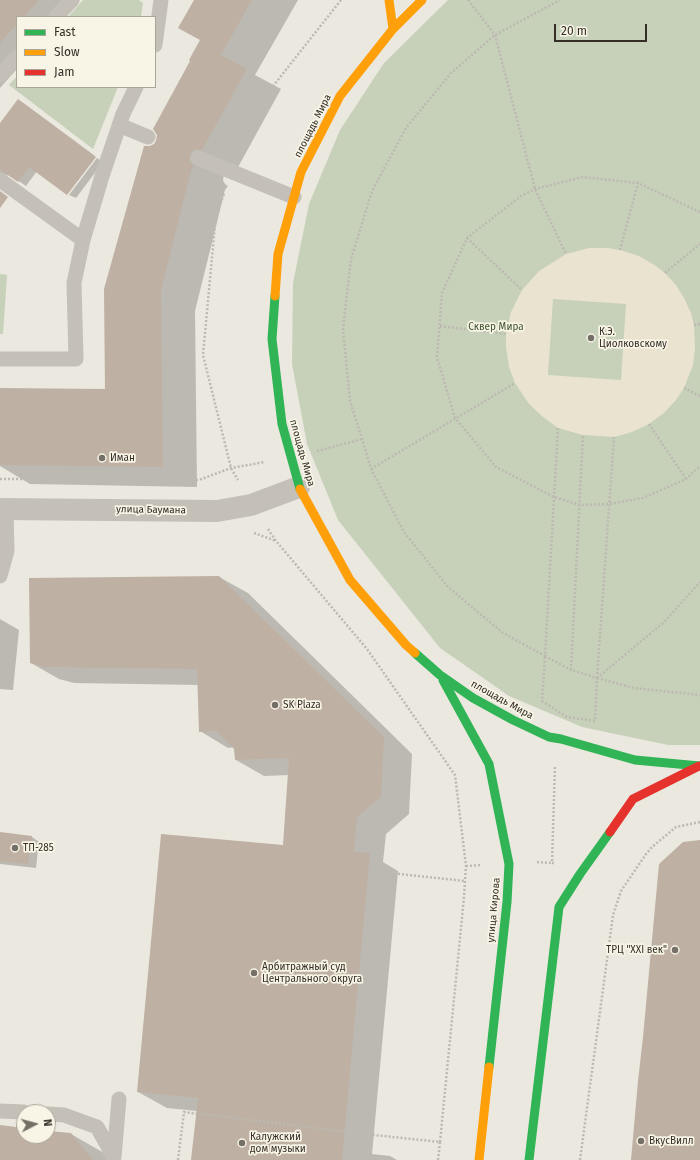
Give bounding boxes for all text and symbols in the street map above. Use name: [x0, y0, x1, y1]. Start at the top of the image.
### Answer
legend: [16, 16, 156, 88]
scale bar: [556, 16, 649, 42]
text: 20 m: [561, 24, 587, 38]
text: Fast: [54, 25, 76, 39]
text: Slow: [54, 45, 80, 59]
text: Jam: [54, 65, 74, 79]
street label: площадь Мира: [292, 92, 334, 160]
park label: Сквер Мира: [468, 321, 524, 333]
place label: К.Э. Циолковскому: [599, 326, 667, 350]
marker: К.Э. Циолковскому: [586, 333, 596, 343]
street label: площадь Мира: [287, 418, 317, 488]
place label: Иман: [110, 452, 135, 464]
marker: Иман: [97, 453, 107, 463]
street label: улица Баумана: [116, 503, 186, 517]
street label: площадь Мира: [469, 678, 535, 722]
place label: SK Plaza: [283, 699, 321, 711]
marker: SK Plaza: [270, 700, 280, 710]
place label: ТП-285: [23, 842, 54, 854]
marker: ТП-285: [10, 843, 20, 853]
street label: улица Кирова: [485, 877, 503, 943]
place label: ТРЦ "XXI век": [606, 944, 667, 956]
marker: ТРЦ "XXI век": [670, 945, 680, 955]
place label: Арбитражный суд Центрального округа: [262, 961, 362, 984]
marker: Арбитражный суд Центрального округа: [249, 968, 259, 978]
north arrow: [16, 1104, 56, 1144]
text: N: [41, 1118, 54, 1127]
place label: Калужский дом музыки: [250, 1131, 306, 1154]
place label: ВкусВилл: [649, 1135, 694, 1147]
marker: ВкусВилл: [636, 1136, 646, 1146]
marker: Калужский дом музыки: [237, 1138, 247, 1148]

